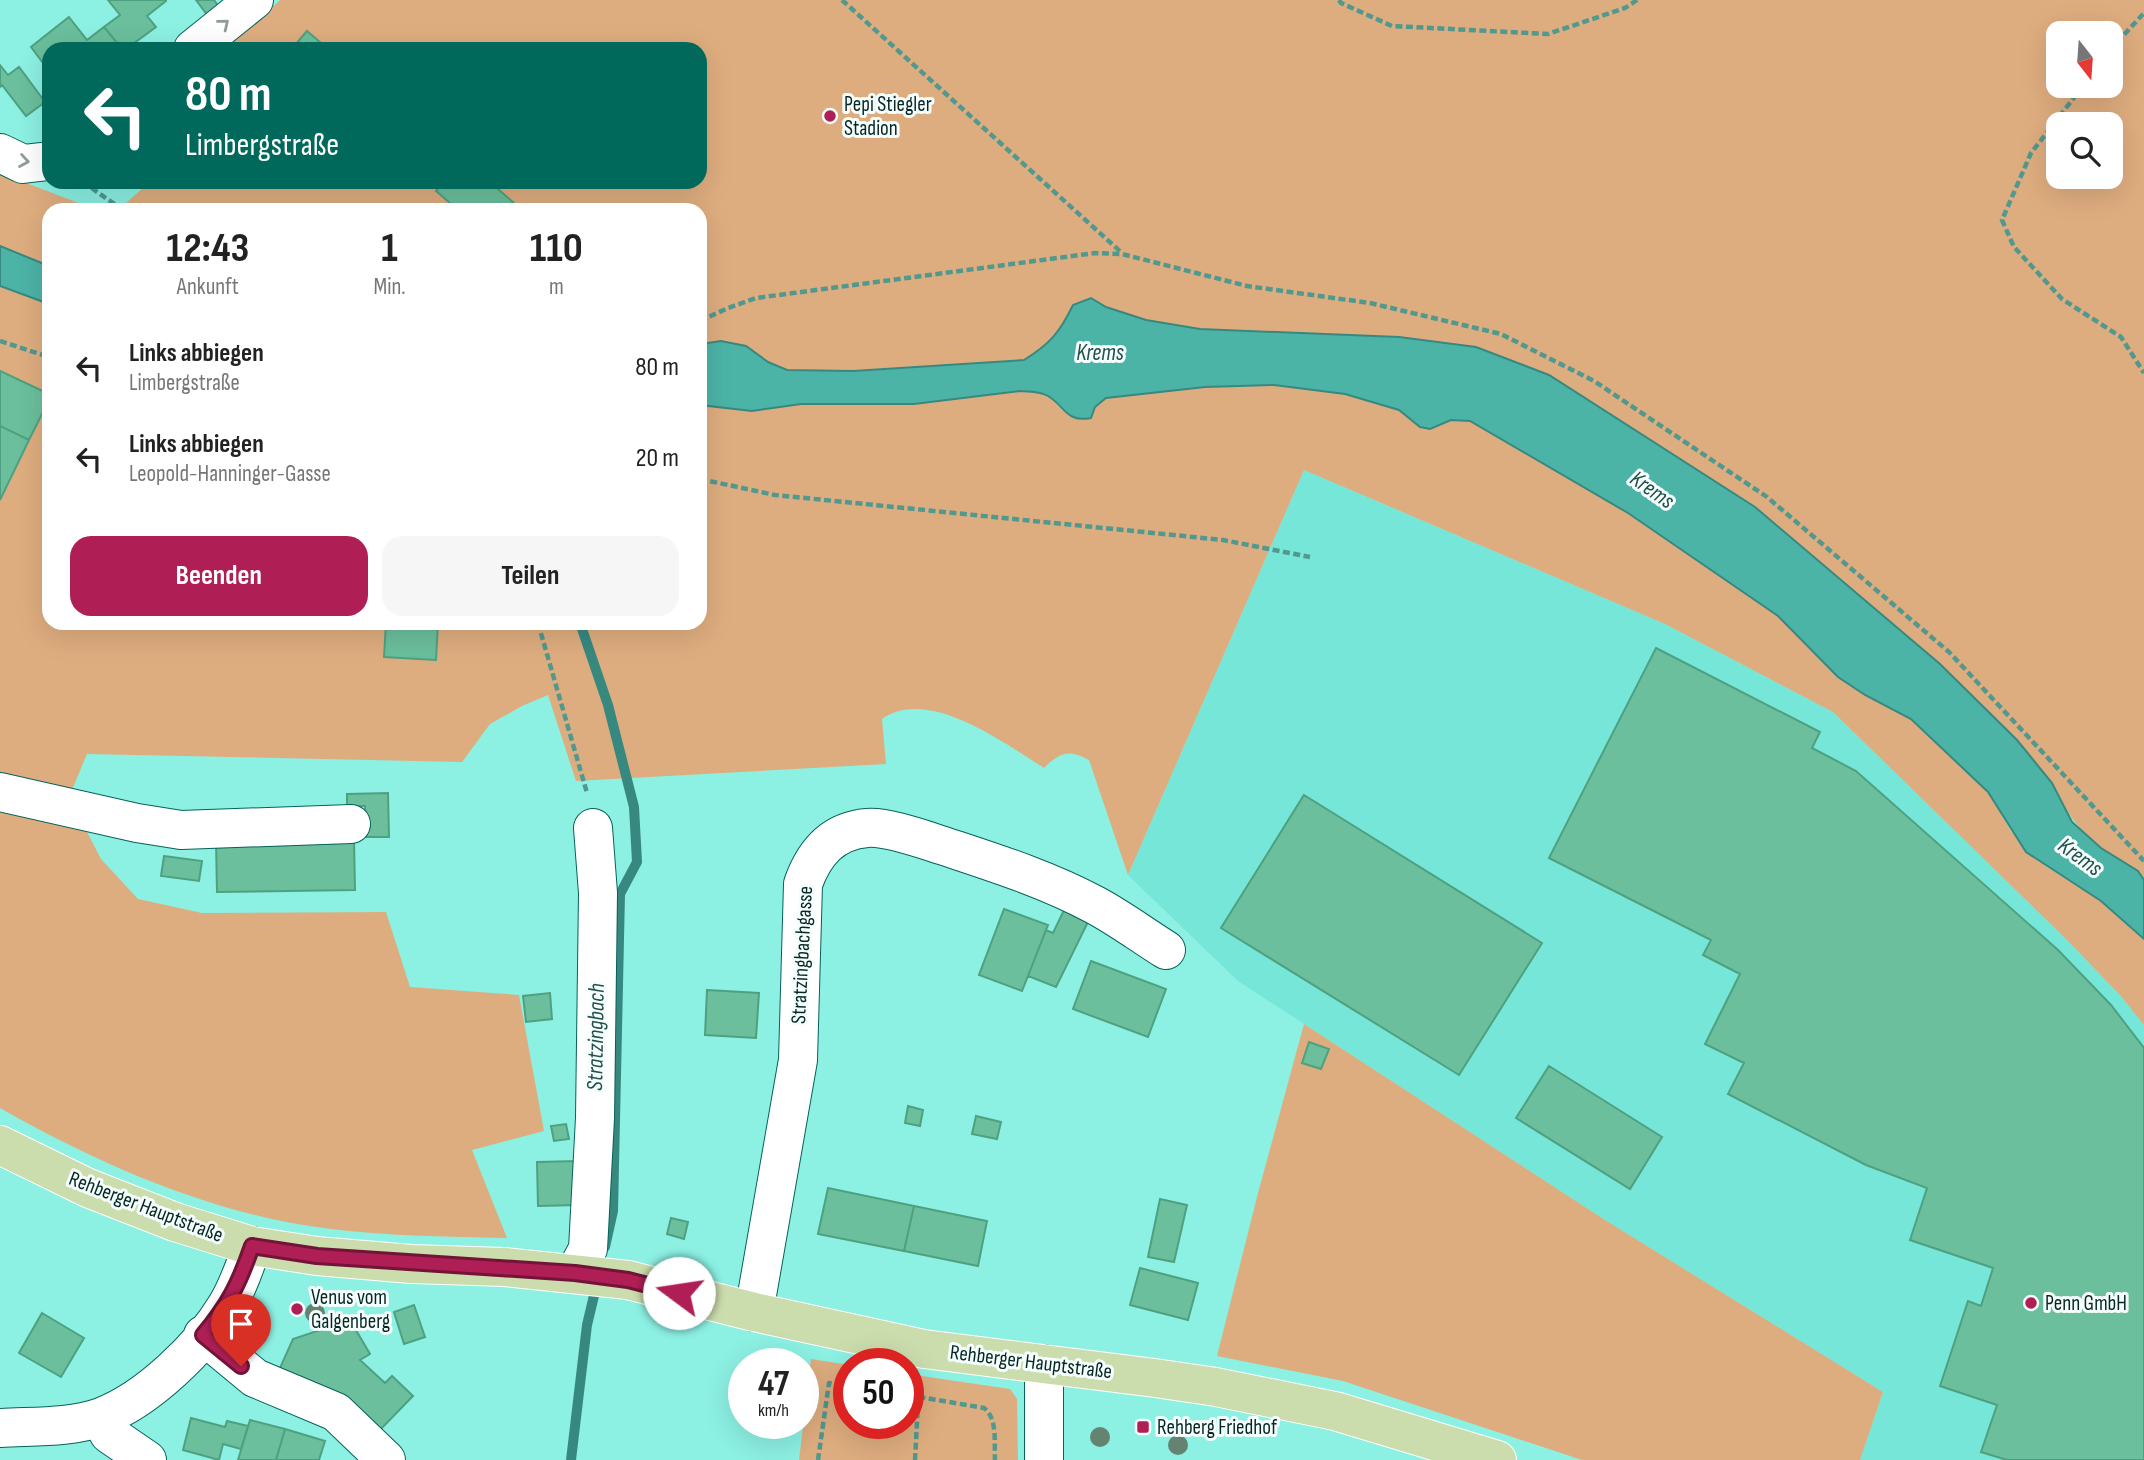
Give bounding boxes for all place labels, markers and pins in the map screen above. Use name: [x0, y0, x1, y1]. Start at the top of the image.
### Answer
place label: Pepi Stiegler Stadion: [844, 92, 932, 141]
marker: Pepi Stiegler Stadion: [822, 108, 838, 124]
place label: Venus vom Galgenberg: [311, 1285, 390, 1334]
place label: Penn GmbH: [2045, 1291, 2127, 1316]
pin: [211, 1294, 271, 1366]
marker: Penn GmbH: [2023, 1295, 2039, 1311]
marker: Venus vom Galgenberg: [289, 1301, 305, 1317]
place label: Rehberg Friedhof: [1157, 1415, 1278, 1440]
marker: Rehberg Friedhof: [1135, 1419, 1151, 1435]

